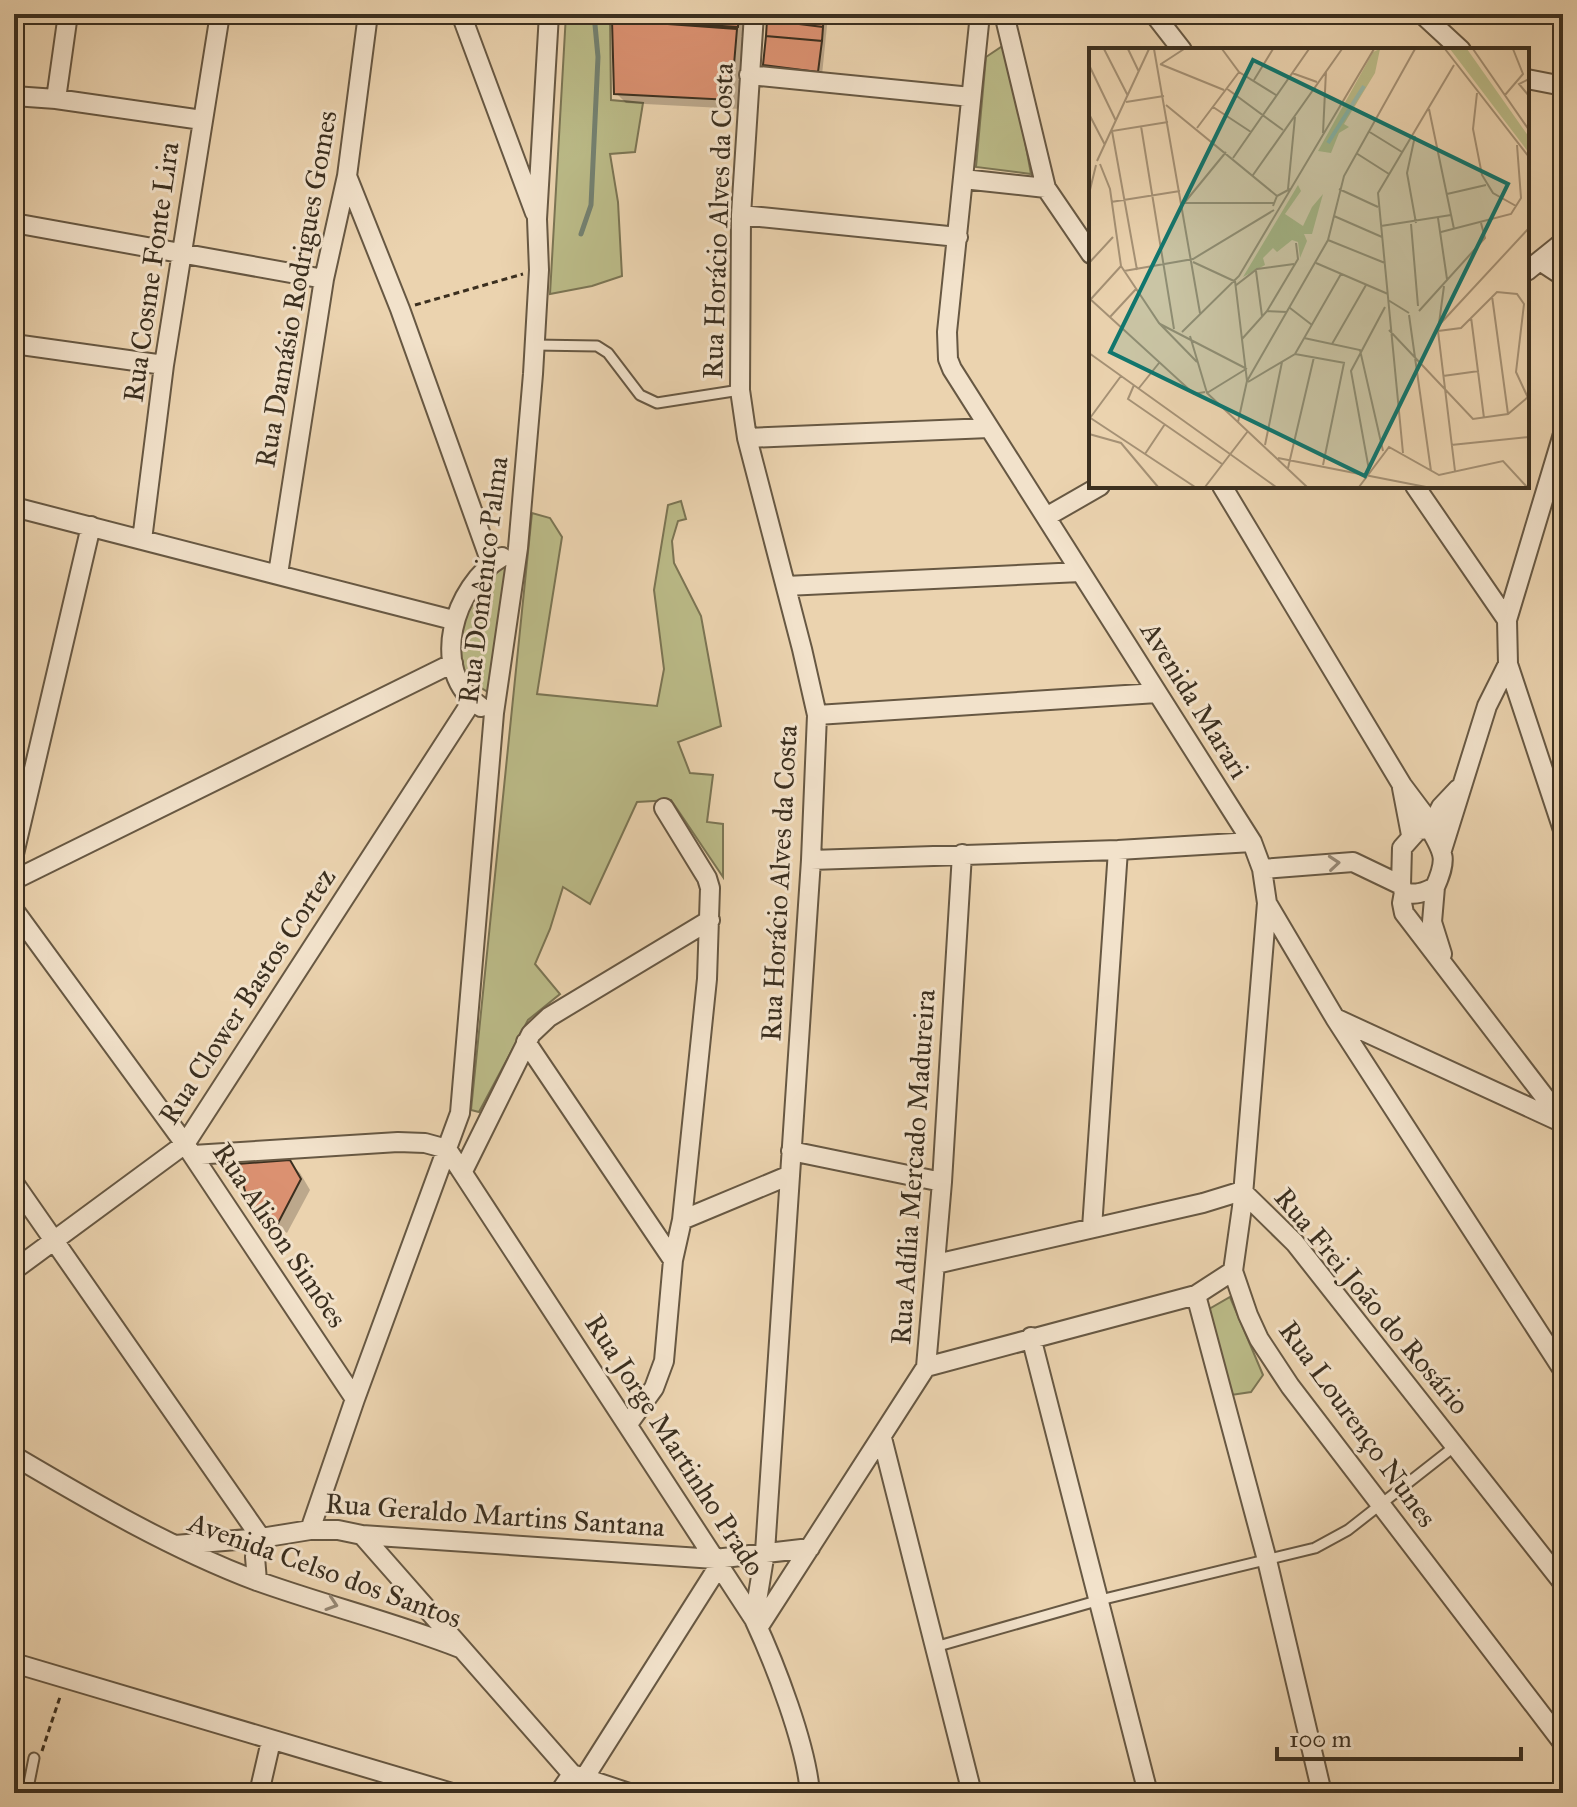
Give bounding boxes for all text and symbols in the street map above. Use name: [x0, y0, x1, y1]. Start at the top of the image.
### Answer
inset map: [1089, 48, 1529, 488]
street label: Rua Horácio Alves da Costa: [695, 62, 741, 380]
street label: Rua Damásio Rodrigues Gomes: [247, 108, 345, 470]
street label: Rua Cosme Fonte Lira: [115, 140, 187, 404]
street label: Rua Domênico Palma: [450, 454, 516, 706]
street label: Avenida Marari: [1132, 614, 1257, 785]
street label: Rua Horácio Alves da Costa: [753, 724, 805, 1042]
one-way arrow: [1328, 855, 1341, 872]
street label: Rua Clower Bastos Cortez: [151, 861, 343, 1131]
street label: Rua Adília Mercado Madureira: [883, 988, 943, 1346]
street label: Rua Alison Simões: [205, 1136, 355, 1334]
street label: Rua Frei João do Rosário: [1267, 1180, 1477, 1422]
street label: Rua Jorge Martinho Prado: [577, 1308, 773, 1582]
street label: Rua Lourenço Nunes: [1271, 1314, 1445, 1534]
street label: Rua Geraldo Martins Santana: [324, 1486, 666, 1544]
street label: Avenida Celso dos Santos: [183, 1504, 466, 1636]
one-way arrow: [324, 1595, 338, 1611]
scale bar: [1277, 1711, 1521, 1761]
text: 100 m: [1289, 1724, 1352, 1754]

